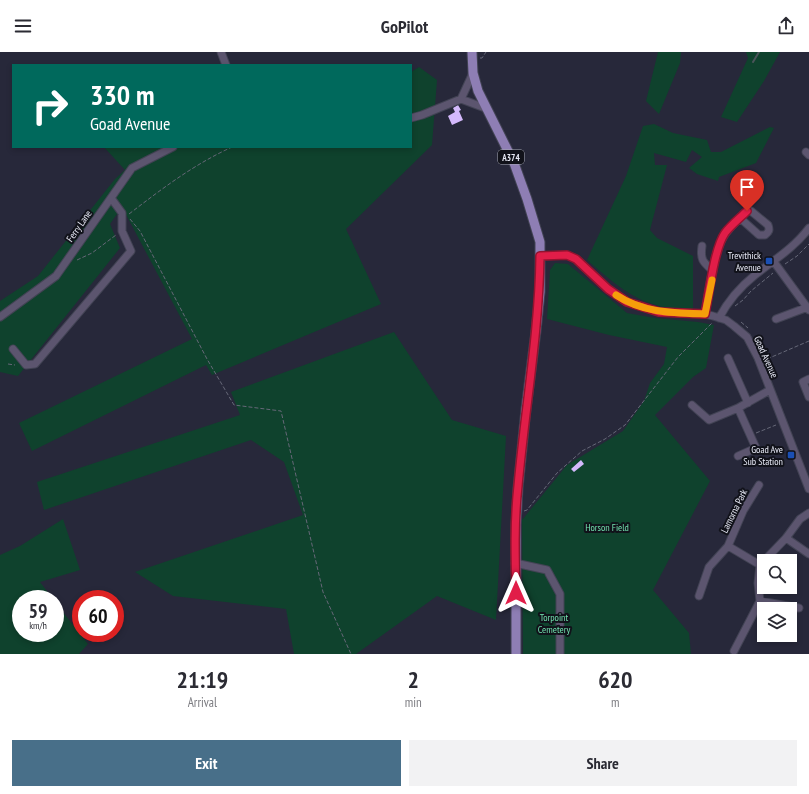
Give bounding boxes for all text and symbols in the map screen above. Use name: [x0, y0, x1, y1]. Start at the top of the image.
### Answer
icon: menu: [12, 15, 34, 37]
text: GoPilot: [381, 15, 428, 38]
icon: share: [775, 15, 797, 37]
text: 330 m: [90, 76, 154, 113]
icon: right: [24, 80, 76, 132]
text: Goad Avenue: [90, 112, 170, 135]
road number: A374: [498, 150, 524, 164]
pin: [730, 170, 764, 211]
icon: arrive: [736, 176, 758, 198]
street label: Ferry Lane: [63, 208, 95, 244]
place label: Trevithick Avenue: [728, 249, 761, 274]
marker: Trevithick Avenue: [764, 256, 774, 266]
street label: Goad Avenue: [751, 334, 781, 380]
place label: Goad Ave Sub Station: [743, 443, 783, 468]
marker: Goad Ave Sub Station: [786, 450, 796, 460]
street label: Lamorna Park: [718, 487, 750, 535]
park label: Horson Field: [585, 521, 629, 534]
map controls: [757, 554, 797, 642]
button: search: [757, 554, 797, 594]
position arrow: [495, 572, 537, 614]
speed limit sign: 60: [72, 590, 124, 642]
text: 59: [28, 598, 48, 624]
button: layers: [757, 602, 797, 642]
park label: Torpoint Cemetery: [538, 611, 570, 636]
text: km/h: [29, 619, 47, 632]
text: 21:19: [176, 664, 228, 695]
text: 2: [407, 664, 419, 695]
text: 620: [598, 664, 633, 695]
text: Arrival: [188, 694, 217, 711]
text: min: [405, 694, 422, 711]
text: m: [611, 694, 620, 711]
button: Exit: [12, 740, 401, 786]
button: Share: [409, 740, 797, 786]

